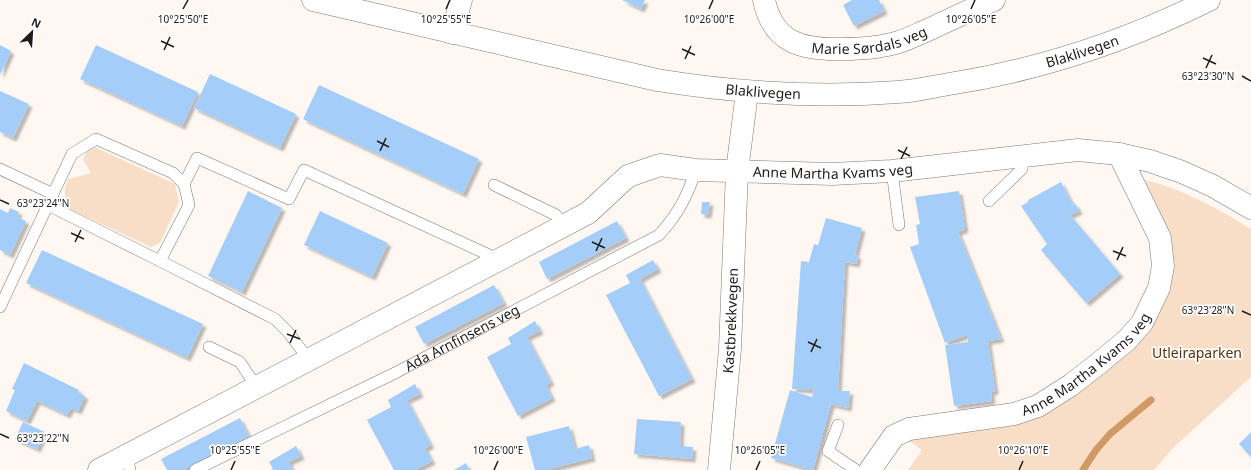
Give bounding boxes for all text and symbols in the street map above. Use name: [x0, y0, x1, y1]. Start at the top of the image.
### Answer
north arrow: [12, 12, 52, 52]
text: 10°25'50"E: [158, 12, 208, 26]
text: 10°25'55"E: [421, 12, 471, 26]
text: 10°26'00"E: [684, 12, 734, 26]
text: 10°26'05"E: [946, 12, 996, 26]
text: N: [29, 14, 44, 31]
street label: Marie Sørdals veg: [811, 21, 930, 58]
street label: Blaklivegen: [1043, 30, 1121, 72]
text: 63°23'30"N: [1182, 69, 1234, 83]
street label: Blaklivegen: [725, 79, 801, 103]
street label: Anne Martha Kvams veg: [753, 159, 914, 183]
text: 63°23'24"N: [17, 196, 69, 210]
street label: Kastbrekkvegen: [718, 267, 742, 374]
street label: Ada Arnfinsens veg: [401, 300, 522, 375]
text: 63°23'28"N: [1182, 303, 1234, 317]
street label: Anne Martha Kvams veg: [1019, 310, 1154, 420]
park label: Utleiraparken: [1152, 343, 1242, 362]
text: 63°23'22"N: [17, 431, 69, 445]
text: 10°25'55"E: [210, 443, 260, 457]
text: 10°26'00"E: [473, 443, 523, 457]
text: 10°26'05"E: [735, 443, 785, 457]
text: 10°26'10"E: [998, 443, 1048, 457]

